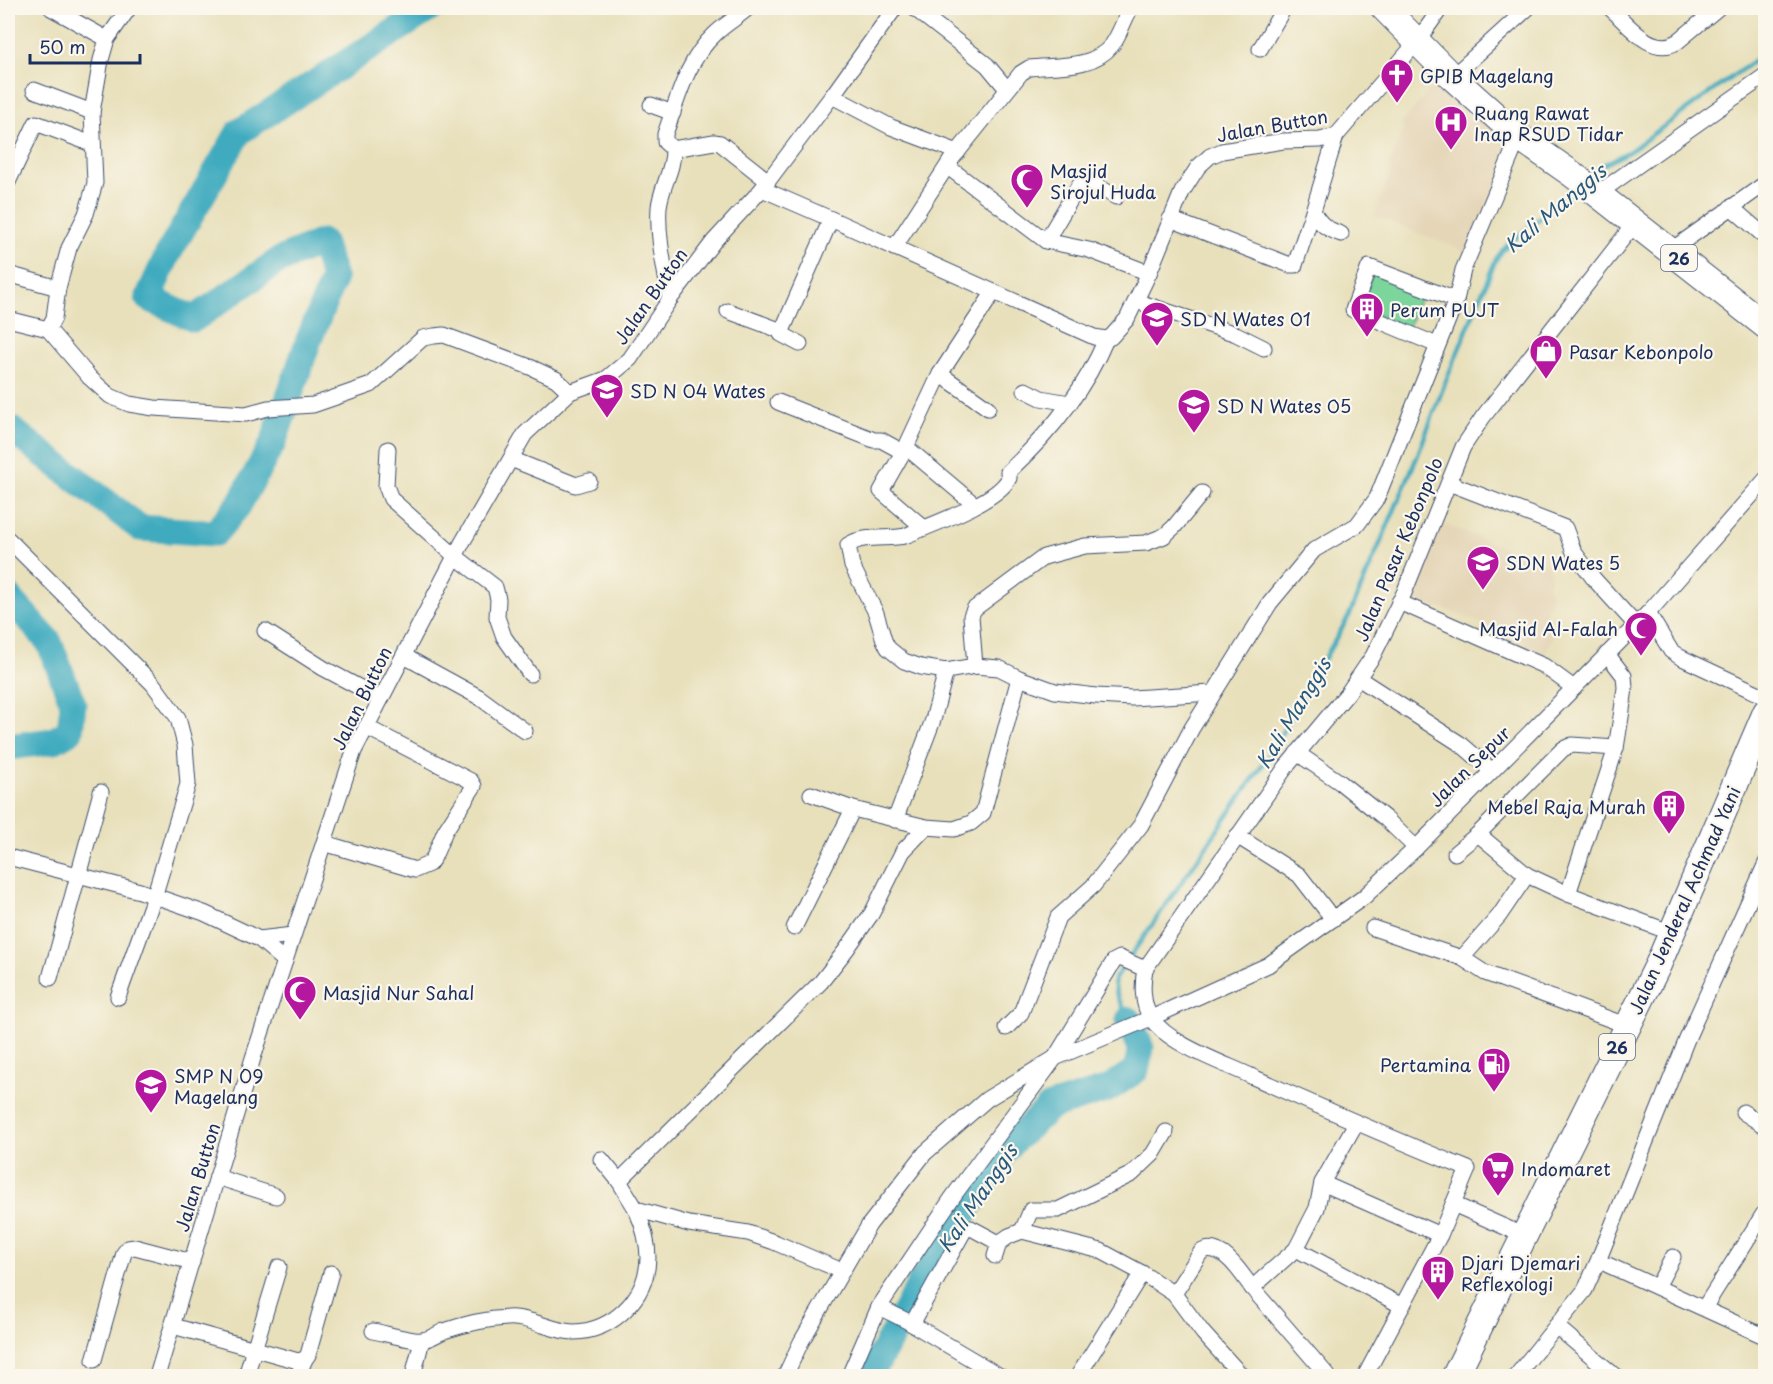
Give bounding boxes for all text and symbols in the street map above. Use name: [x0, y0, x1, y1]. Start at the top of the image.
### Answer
scale bar: [30, 27, 140, 65]
text: 50 m: [39, 33, 86, 60]
church icon: GPIB Magelang: [1379, 57, 1415, 104]
place label: GPIB Magelang: [1420, 62, 1554, 89]
place label: Ruang Rawat Inap RSUD Tidar: [1474, 99, 1624, 147]
street label: Jalan Button: [1214, 102, 1330, 148]
hospital icon: Ruang Rawat Inap RSUD Tidar: [1433, 104, 1469, 151]
water label: Kali Manggis: [1498, 155, 1614, 260]
place label: Masjid Sirojul Huda: [1050, 157, 1156, 205]
mosque icon: Masjid Sirojul Huda: [1009, 162, 1045, 209]
street label: Jalan Button: [607, 242, 693, 350]
road number: 26: [1661, 245, 1697, 271]
building icon: Perum PUJT: [1349, 291, 1385, 338]
place label: Perum PUJT: [1390, 296, 1500, 323]
school or university icon: SD N Wates 01: [1139, 300, 1175, 347]
place label: SD N Wates 01: [1180, 305, 1311, 332]
shop icon: Pasar Kebonpolo: [1528, 333, 1564, 380]
place label: Pasar Kebonpolo: [1569, 338, 1714, 365]
school or university icon: SD N 04 Wates: [589, 372, 625, 419]
place label: SD N 04 Wates: [630, 377, 765, 404]
school or university icon: SD N Wates 05: [1176, 387, 1212, 434]
place label: SD N Wates 05: [1217, 392, 1351, 419]
street label: Jalan Pasar Kebonpolo: [1347, 453, 1449, 645]
school or university icon: SDN Wates 5: [1465, 544, 1501, 591]
place label: SDN Wates 5: [1506, 549, 1620, 576]
mosque icon: Masjid Al-Falah: [1623, 610, 1659, 657]
place label: Masjid Al-Falah: [1479, 615, 1618, 642]
street label: Jalan Button: [324, 642, 398, 754]
water label: Kali Manggis: [1248, 650, 1339, 774]
street label: Jalan Sepur: [1422, 719, 1516, 813]
street label: Jalan Jenderal Achmad Yani: [1621, 781, 1747, 1019]
building icon: Mebel Raja Murah: [1651, 788, 1687, 835]
place label: Mebel Raja Murah: [1487, 793, 1646, 820]
mosque icon: Masjid Nur Sahal: [282, 974, 318, 1021]
place label: Masjid Nur Sahal: [323, 979, 474, 1006]
road number: 26: [1599, 1034, 1635, 1060]
fuel station icon: Pertamina: [1476, 1046, 1512, 1093]
place label: Pertamina: [1380, 1051, 1472, 1078]
place label: SMP N 09 Magelang: [174, 1062, 263, 1110]
school or university icon: SMP N 09 Magelang: [133, 1067, 169, 1114]
street label: Jalan Button: [168, 1119, 226, 1235]
water label: Kali Manggis: [930, 1136, 1025, 1258]
supermarket icon: Indomaret: [1480, 1150, 1516, 1197]
place label: Indomaret: [1521, 1155, 1611, 1182]
place label: Djari Djemari Reflexologi: [1461, 1249, 1581, 1297]
building icon: Djari Djemari Reflexologi: [1420, 1254, 1456, 1301]

